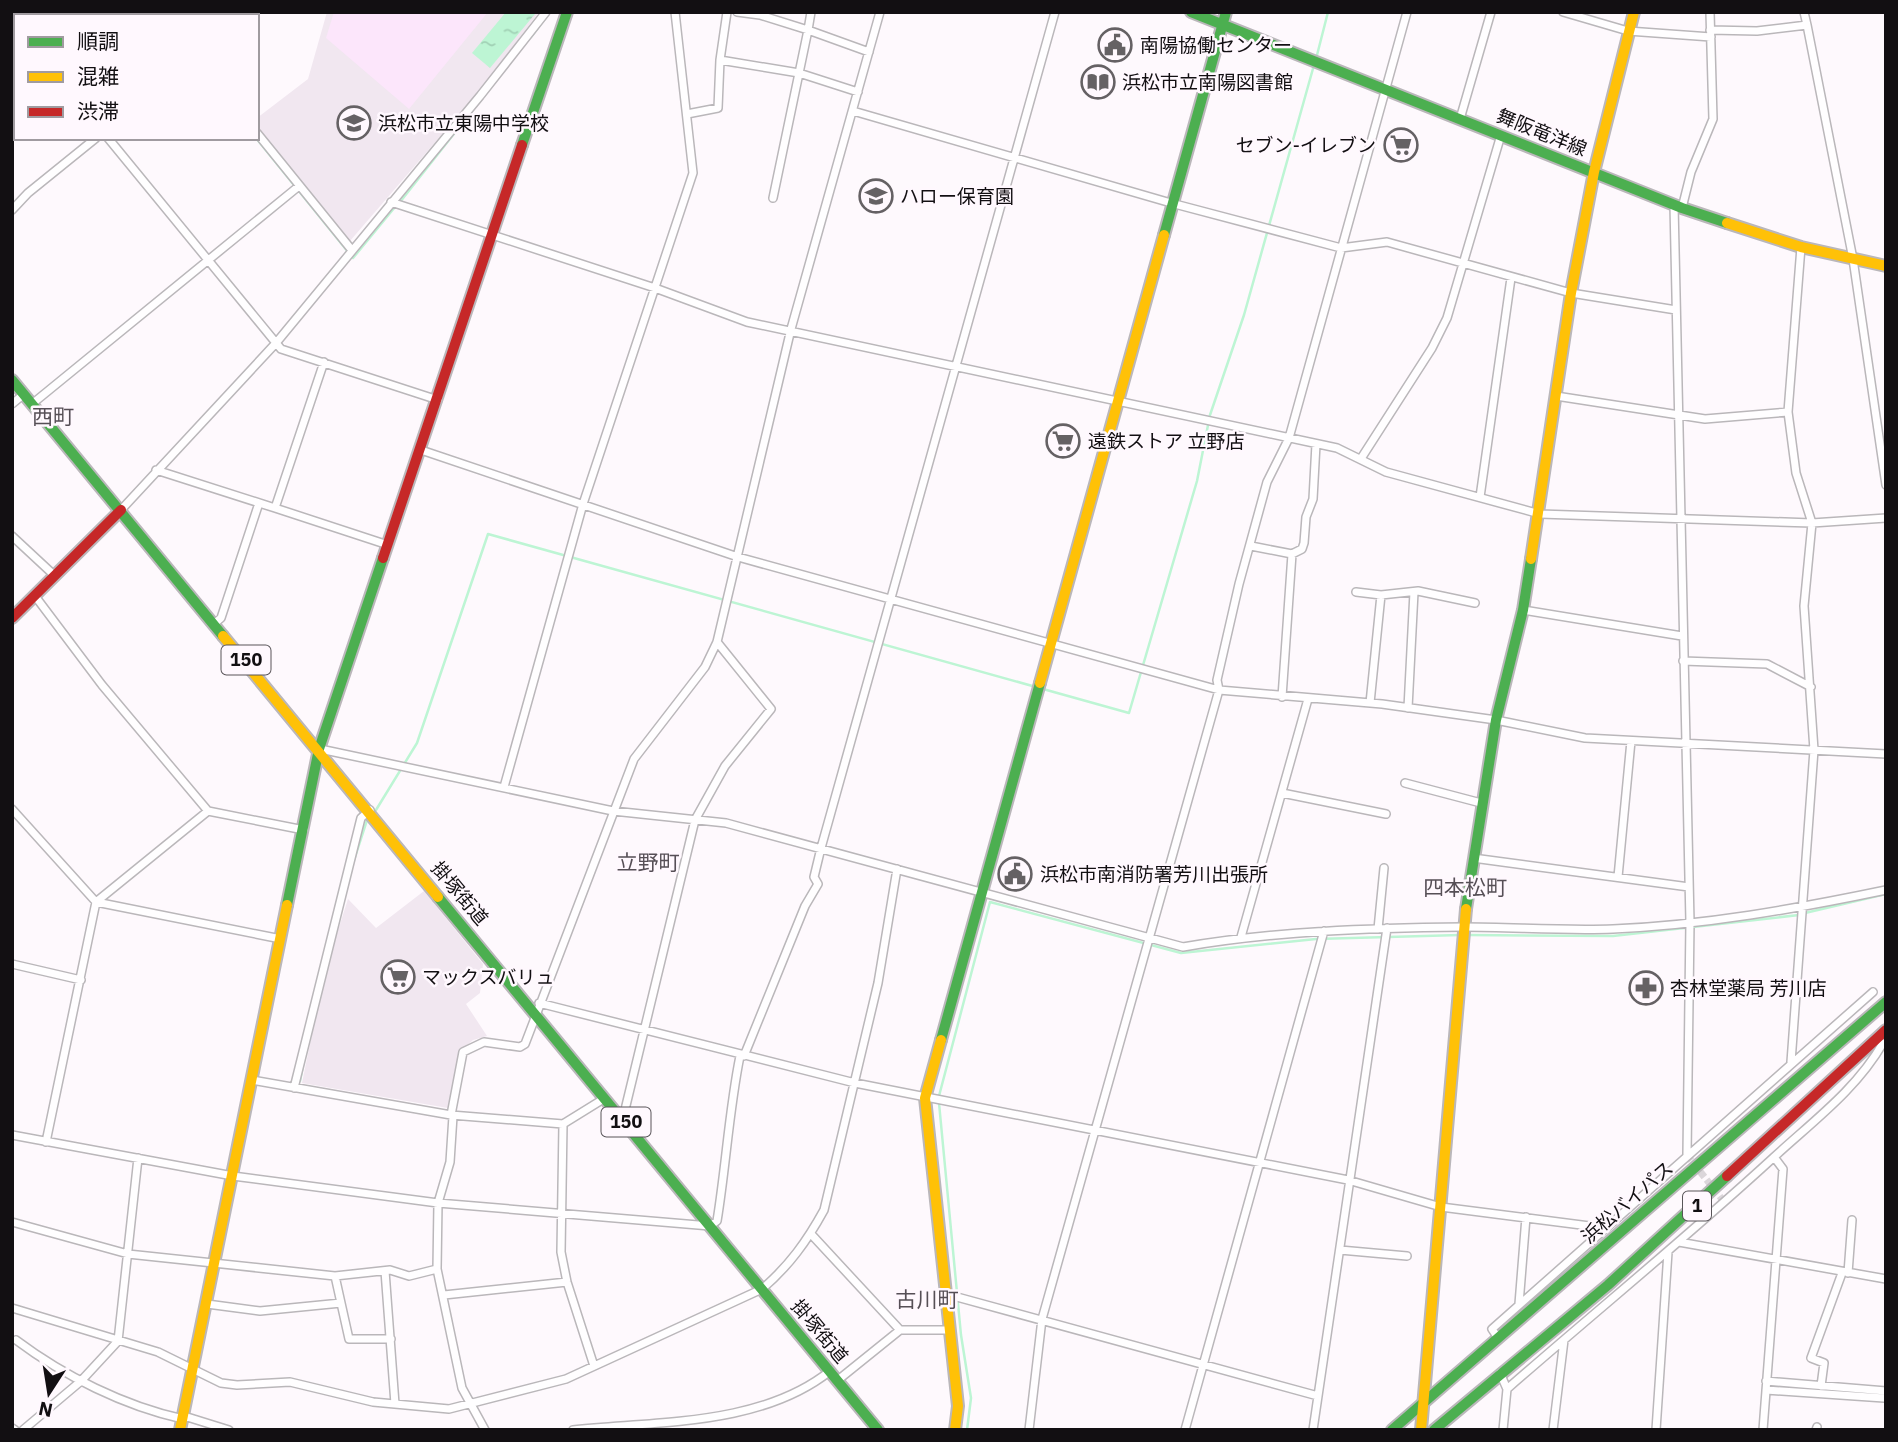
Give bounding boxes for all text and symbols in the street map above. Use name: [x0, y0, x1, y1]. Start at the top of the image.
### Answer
legend: [14, 14, 259, 140]
public building icon: 南陽協働センター: [1096, 26, 1134, 64]
text: 順調: [77, 27, 119, 55]
place label: 南陽協働センター: [1140, 33, 1292, 57]
text: 混雑: [77, 62, 119, 90]
library icon: 浜松市立南陽図書館: [1079, 63, 1117, 101]
place label: 浜松市立南陽図書館: [1122, 70, 1293, 94]
text: 渋滞: [77, 97, 119, 125]
street label: 舞阪竜洋線: [1493, 103, 1591, 161]
school or university icon: 浜松市立東陽中学校: [335, 104, 373, 142]
place label: 浜松市立東陽中学校: [378, 111, 549, 135]
supermarket icon: セブン-イレブン: [1382, 126, 1420, 164]
place label: セブン-イレブン: [1235, 133, 1376, 157]
school or university icon: ハロー保育園: [857, 177, 895, 215]
place label: ハロー保育園: [900, 184, 1014, 208]
district label: 西町: [32, 402, 74, 430]
supermarket icon: 遠鉄ストア 立野店: [1044, 422, 1082, 460]
place label: 遠鉄ストア 立野店: [1088, 429, 1245, 453]
road number: 150: [222, 646, 270, 674]
district label: 立野町: [617, 848, 680, 876]
public building icon: 浜松市南消防署芳川出張所: [996, 855, 1034, 893]
street label: 掛塚街道: [426, 856, 494, 930]
place label: 浜松市南消防署芳川出張所: [1040, 862, 1268, 886]
district label: 四本松町: [1423, 873, 1507, 901]
supermarket icon: マックスバリュ: [379, 958, 417, 996]
place label: マックスバリュ: [422, 965, 554, 989]
pharmacy icon: 杏林堂薬局 芳川店: [1627, 969, 1665, 1007]
place label: 杏林堂薬局 芳川店: [1670, 976, 1827, 1000]
road number: 150: [602, 1107, 650, 1136]
street label: 浜松バイパス: [1576, 1156, 1678, 1248]
road number: 1: [1683, 1191, 1711, 1220]
district label: 古川町: [896, 1285, 959, 1313]
street label: 掛塚街道: [786, 1294, 854, 1368]
north arrow: [14, 1358, 84, 1428]
text: N: [36, 1396, 55, 1423]

